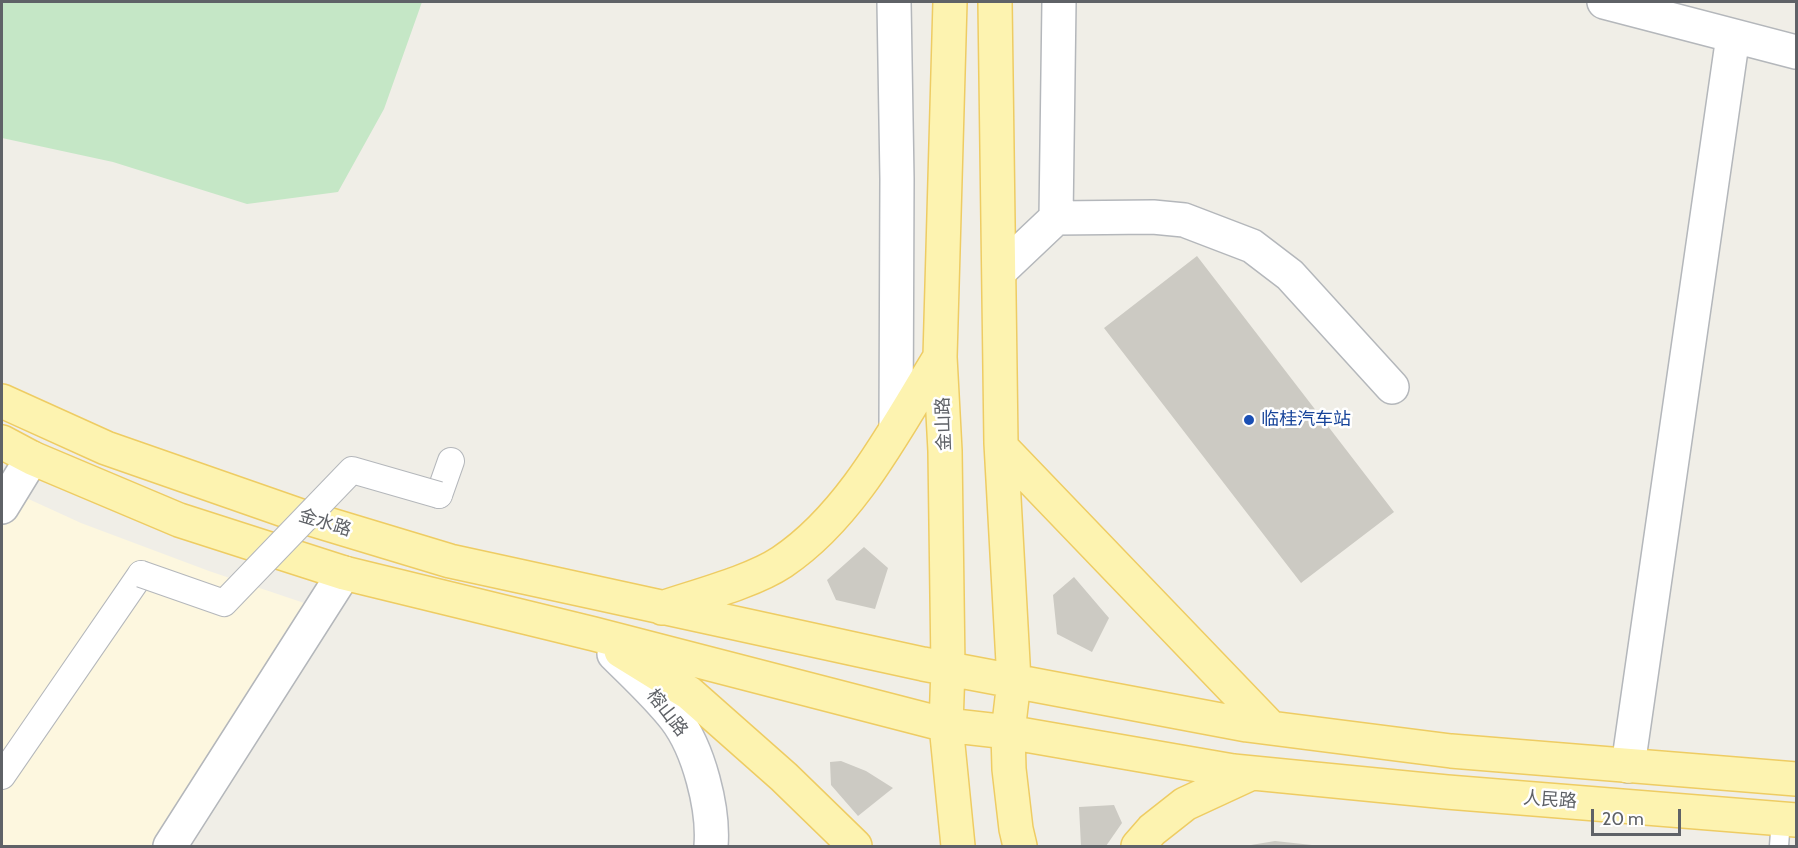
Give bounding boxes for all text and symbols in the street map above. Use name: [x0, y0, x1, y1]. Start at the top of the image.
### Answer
street label: 金山路: [932, 397, 956, 451]
place label: 临桂汽车站: [1261, 409, 1351, 431]
marker: 临桂汽车站: [1242, 413, 1256, 427]
street label: 金水路: [296, 505, 354, 541]
street label: 榕山路: [642, 685, 692, 741]
street label: 人民路: [1522, 787, 1578, 813]
scale bar: [1594, 797, 1684, 835]
text: 20 m: [1602, 808, 1644, 830]

